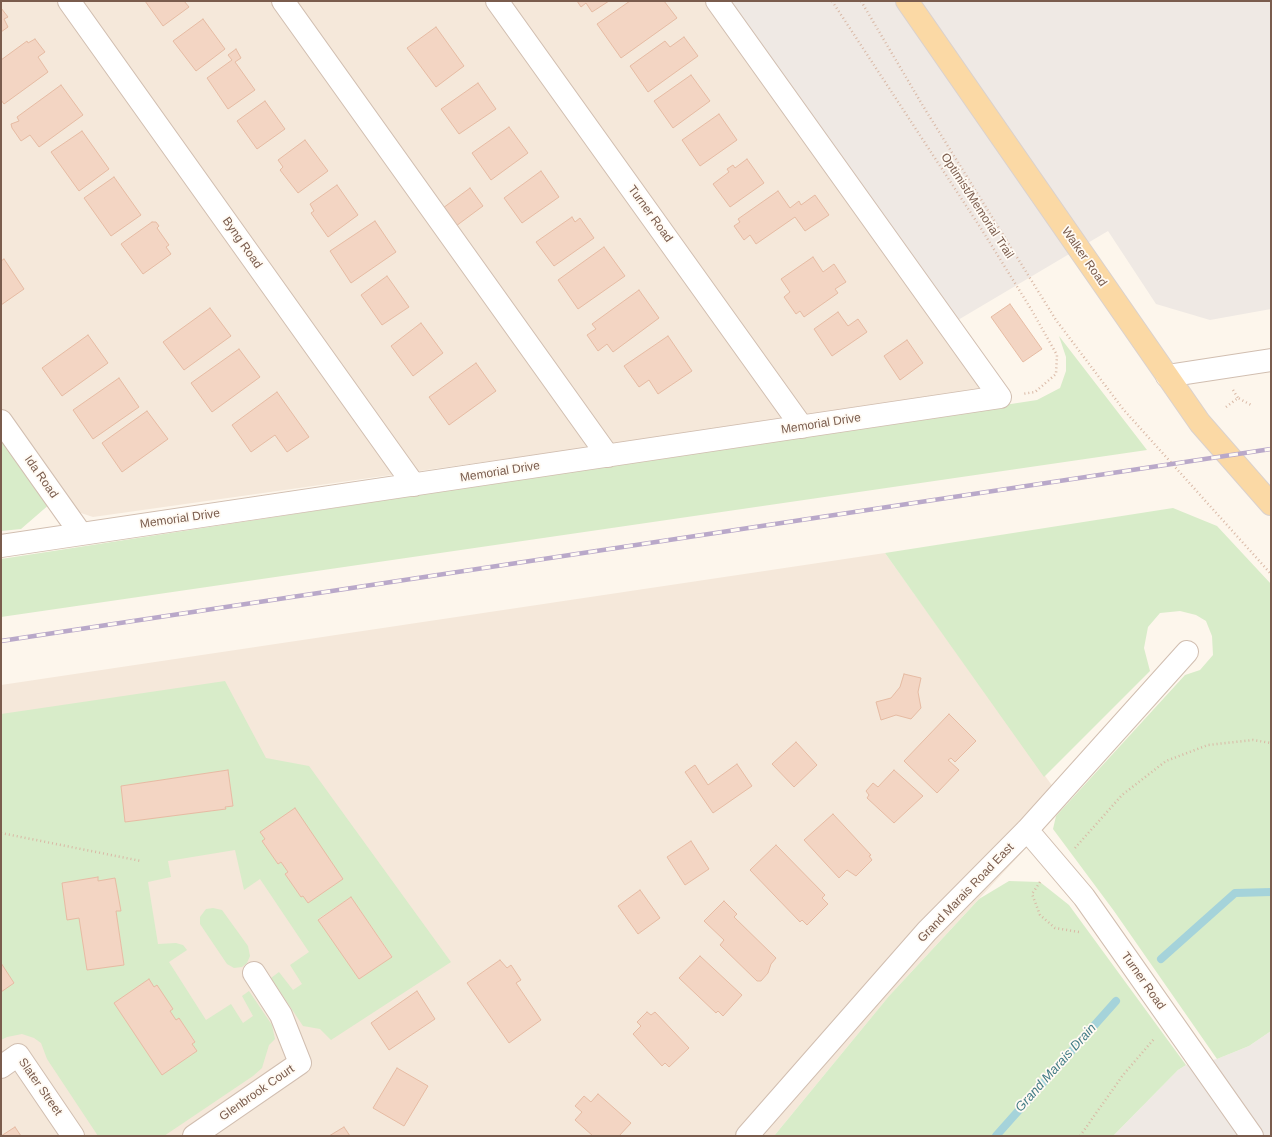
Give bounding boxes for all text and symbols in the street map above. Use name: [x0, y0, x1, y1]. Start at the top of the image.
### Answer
street label: Optimist/Memorial Trail: [937, 151, 1017, 261]
street label: Turner Road: [625, 183, 675, 245]
street label: Byng Road: [219, 215, 265, 271]
street label: Walker Road: [1058, 225, 1110, 289]
street label: Memorial Drive: [780, 411, 862, 437]
street label: Ida Road: [21, 453, 61, 501]
street label: Memorial Drive: [459, 459, 541, 485]
street label: Memorial Drive: [139, 506, 221, 532]
street label: Grand Marais Road East: [915, 841, 1017, 945]
street label: Turner Road: [1118, 949, 1168, 1013]
water label: Grand Marais Drain: [1012, 1021, 1100, 1115]
street label: Slater Street: [15, 1056, 65, 1118]
street label: Glenbrook Court: [217, 1062, 297, 1124]

